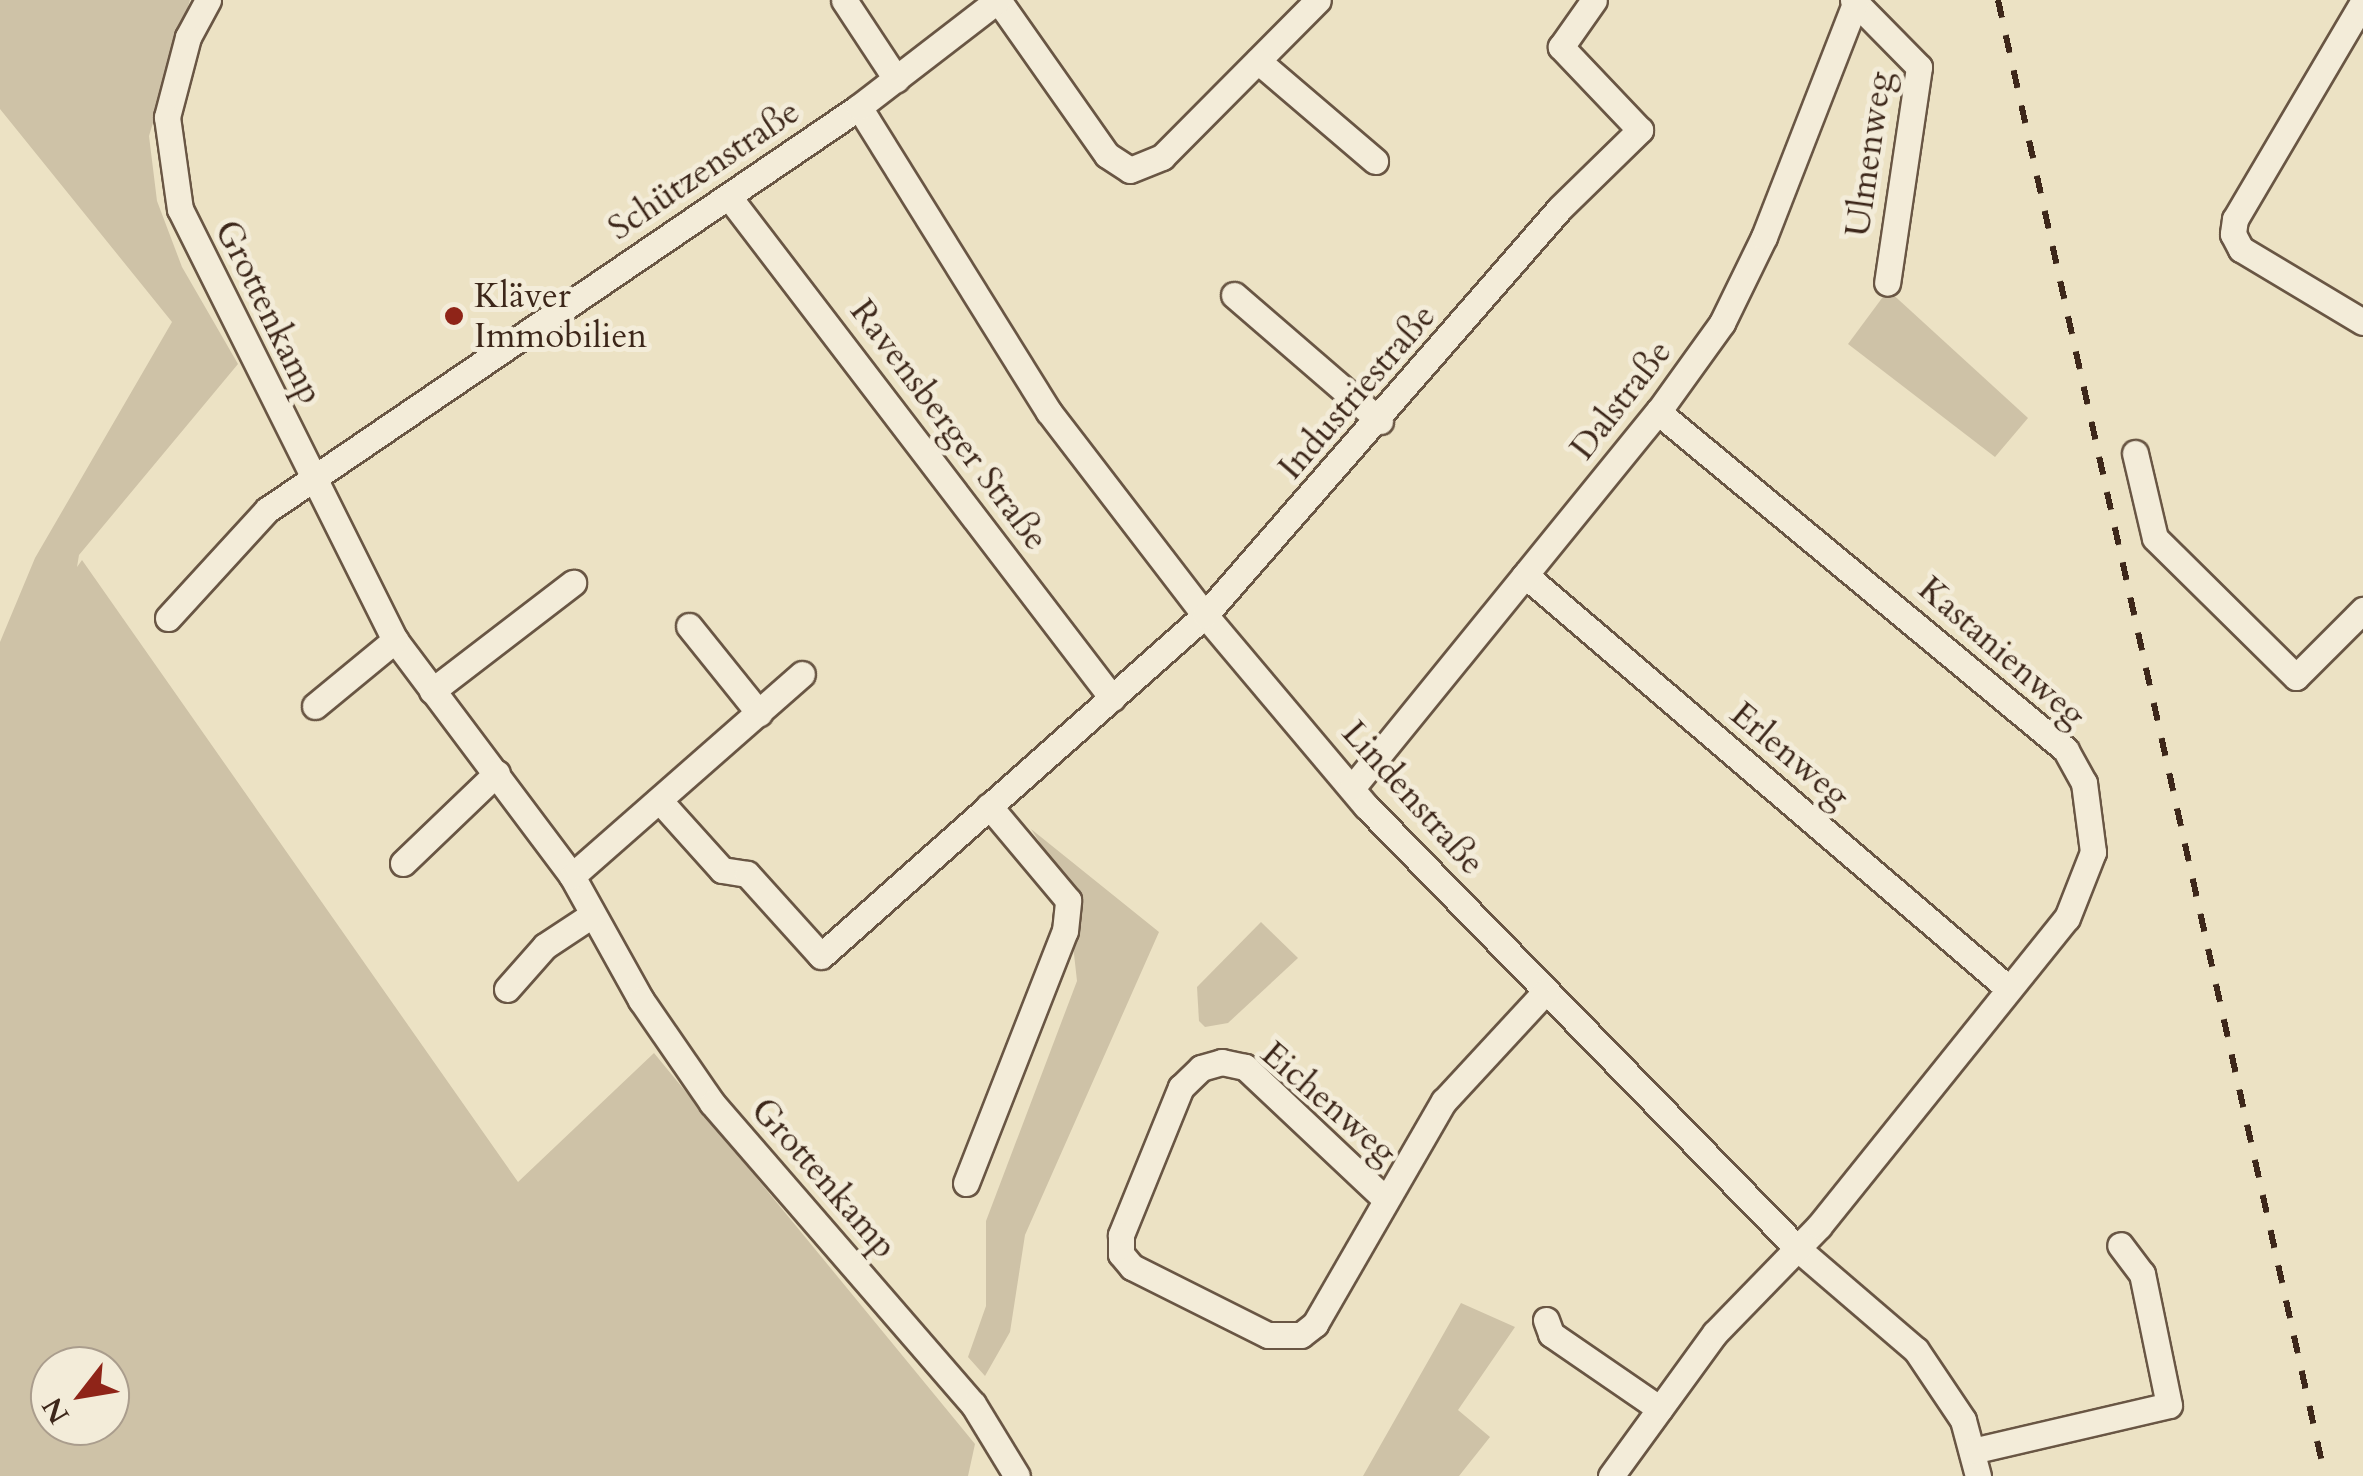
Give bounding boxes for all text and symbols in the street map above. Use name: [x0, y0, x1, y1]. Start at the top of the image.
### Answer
street label: Ulmenweg: [1837, 69, 1901, 239]
street label: Schützenstraße: [600, 91, 808, 249]
street label: Grottenkamp: [206, 213, 332, 411]
place label: Kläver Immobilien: [474, 275, 647, 357]
street label: Ravensberger Straße: [841, 291, 1057, 559]
street label: Industriestraße: [1270, 296, 1444, 488]
marker: Kläver Immobilien: [443, 305, 465, 327]
street label: Dalstraße: [1561, 332, 1681, 468]
street label: Kastanienweg: [1910, 568, 2094, 736]
street label: Erlenweg: [1722, 693, 1858, 817]
street label: Lindenstraße: [1333, 712, 1493, 884]
street label: Eichenweg: [1253, 1033, 1405, 1173]
street label: Grottenkamp: [743, 1089, 905, 1267]
north arrow: [30, 1346, 130, 1446]
text: N: [33, 1390, 79, 1431]

